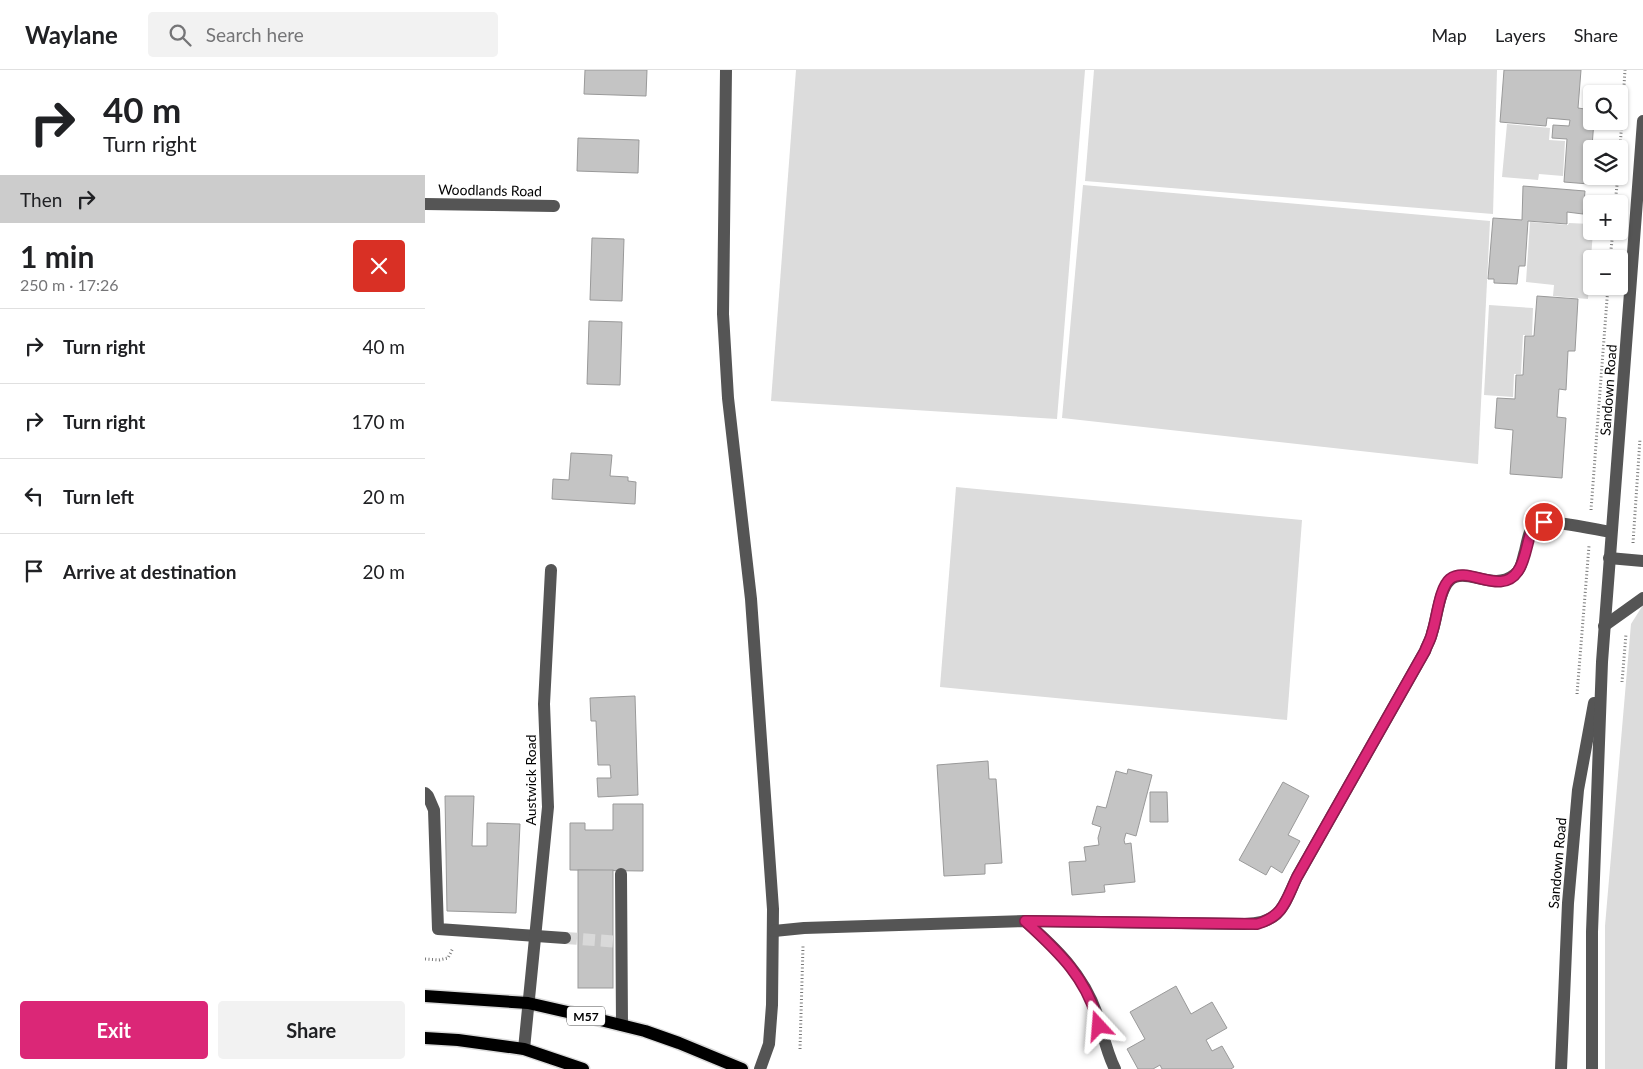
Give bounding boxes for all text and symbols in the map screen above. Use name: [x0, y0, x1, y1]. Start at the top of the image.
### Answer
search box: [148, 12, 498, 57]
text: Waylane: [25, 20, 118, 49]
icon: search: [166, 21, 194, 49]
text: Search here: [206, 23, 304, 46]
text: Map: [1431, 24, 1467, 46]
text: Layers: [1495, 24, 1546, 46]
text: Share: [1574, 24, 1618, 46]
map controls: [1583, 85, 1628, 295]
button: search: [1583, 85, 1628, 130]
text: 40 m: [103, 88, 181, 130]
icon: right: [20, 90, 85, 155]
text: Turn right: [103, 130, 197, 157]
button: layers: [1583, 140, 1628, 185]
street label: Woodlands Road: [438, 181, 542, 199]
icon: right: [72, 185, 100, 213]
text: Then: [20, 188, 62, 211]
button: +: [1583, 195, 1628, 240]
text: 1 min: [20, 238, 94, 274]
button: close: [353, 240, 405, 292]
button: −: [1583, 250, 1628, 295]
text: 250 m · 17:26: [20, 275, 119, 294]
icon: right: [20, 332, 48, 360]
text: Turn right: [63, 335, 145, 358]
text: 40 m: [362, 335, 405, 358]
street label: Sandown Road: [1596, 344, 1620, 436]
icon: right: [20, 407, 48, 435]
text: Turn right: [63, 410, 145, 433]
text: 170 m: [351, 410, 405, 433]
icon: left: [20, 482, 48, 510]
text: Turn left: [63, 485, 134, 508]
text: 20 m: [362, 485, 405, 508]
pin: [1523, 501, 1565, 543]
icon: arrive: [1530, 508, 1558, 536]
icon: arrive: [20, 557, 48, 585]
text: Arrive at destination: [63, 560, 236, 583]
text: 20 m: [362, 560, 405, 583]
street label: Austwick Road: [522, 735, 539, 825]
street label: Sandown Road: [1545, 817, 1569, 909]
position arrow: [1072, 999, 1124, 1051]
button: Exit: [20, 1001, 208, 1059]
button: Share: [218, 1001, 405, 1059]
road number: M57: [567, 1006, 605, 1026]

